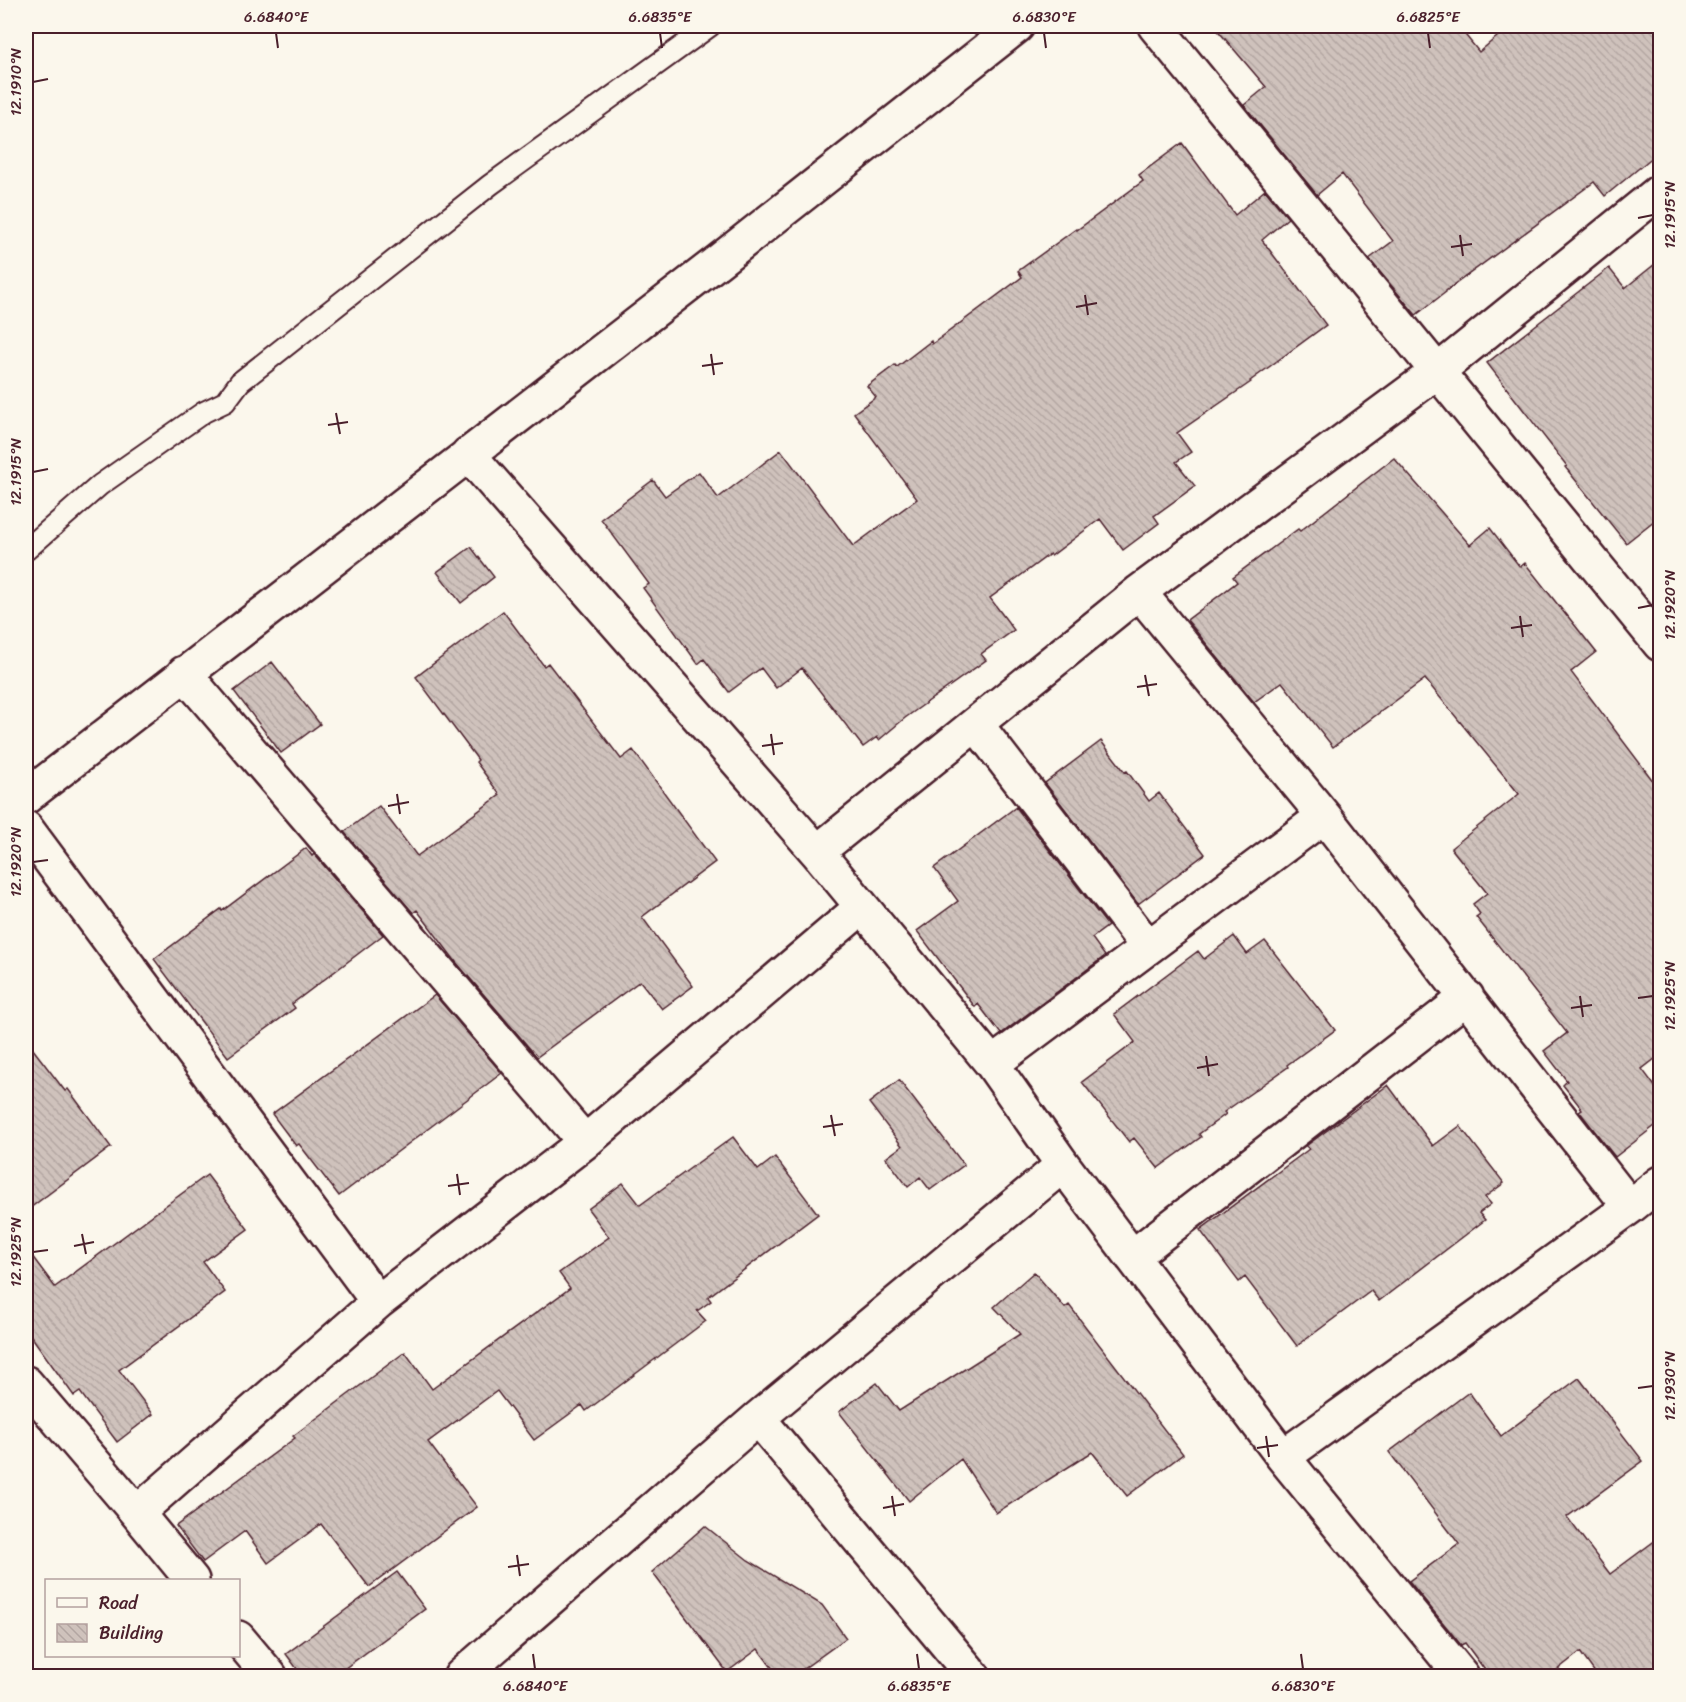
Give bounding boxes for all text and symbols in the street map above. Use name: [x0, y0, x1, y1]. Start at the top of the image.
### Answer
text: 6.6840°E: [244, 4, 310, 30]
text: 6.6835°E: [629, 4, 693, 30]
text: 6.6830°E: [1012, 4, 1077, 30]
text: 6.6825°E: [1396, 4, 1461, 30]
text: 12.1910°N: [3, 47, 29, 116]
text: 12.1915°N: [1657, 181, 1683, 249]
text: 12.1915°N: [3, 438, 29, 506]
text: 12.1920°N: [1657, 569, 1683, 640]
text: 12.1920°N: [3, 826, 29, 897]
text: 12.1925°N: [1657, 960, 1683, 1031]
text: 12.1925°N: [3, 1216, 29, 1287]
text: 12.1930°N: [1657, 1350, 1683, 1421]
legend: [45, 1579, 240, 1657]
text: Road: [99, 1587, 139, 1619]
text: Building: [99, 1617, 163, 1649]
text: 6.6840°E: [503, 1673, 569, 1699]
text: 6.6835°E: [888, 1673, 952, 1699]
text: 6.6830°E: [1271, 1673, 1336, 1699]

